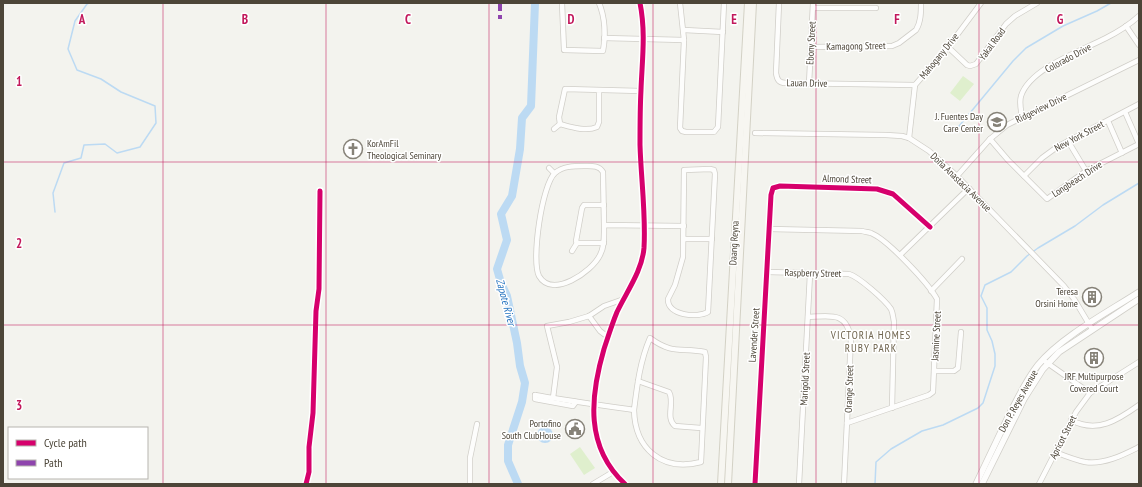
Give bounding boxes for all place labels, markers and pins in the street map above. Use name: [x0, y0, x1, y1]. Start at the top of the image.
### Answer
place label: J. Fuentes Day Care Center: [934, 110, 983, 135]
school or university icon: J. Fuentes Day Care Center: [986, 111, 1008, 133]
place label: KorAmFil Theological Seminary: [367, 137, 442, 162]
church icon: KorAmFil Theological Seminary: [342, 138, 364, 160]
place label: Teresa Orsini Home: [1035, 285, 1078, 310]
building icon: Teresa Orsini Home: [1081, 286, 1103, 308]
building icon: JRF Multipurpose Covered Court: [1083, 347, 1105, 369]
place label: JRF Multipurpose Covered Court: [1063, 370, 1124, 395]
place label: Portofino South ClubHouse: [502, 417, 561, 442]
public building icon: Portofino South ClubHouse: [564, 418, 586, 440]

